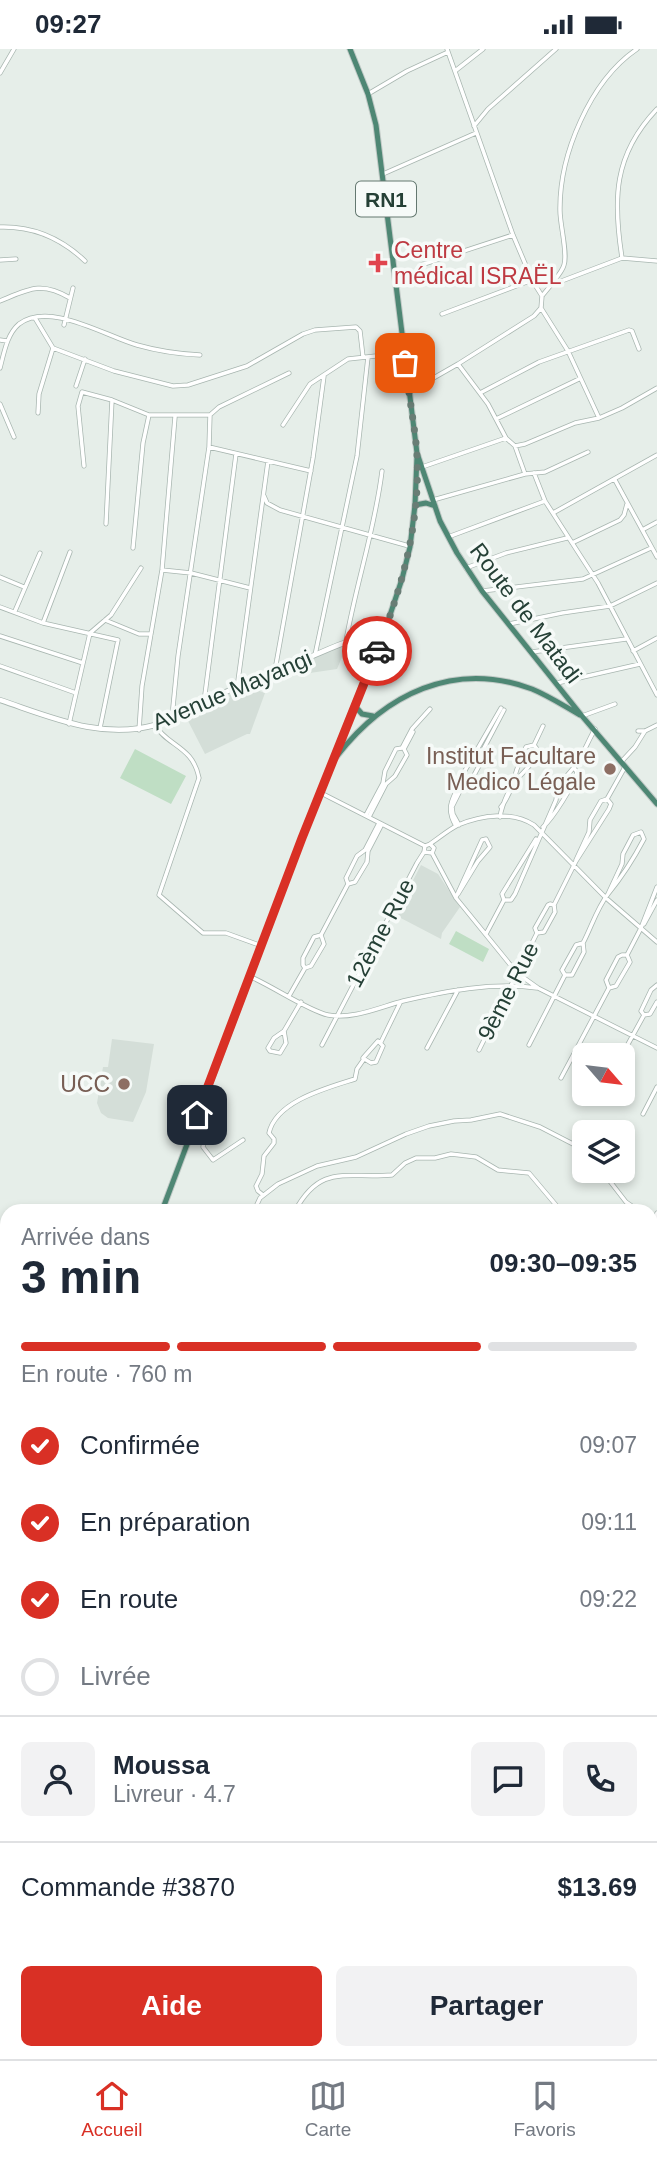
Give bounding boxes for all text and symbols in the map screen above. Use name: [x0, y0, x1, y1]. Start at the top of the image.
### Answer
text: 09:27: [35, 9, 102, 39]
road number: RN1: [356, 181, 416, 217]
place label: Centre médical ISRAËL: [394, 237, 562, 289]
marker: Centre médical ISRAËL: [368, 253, 388, 273]
pin: [375, 333, 435, 393]
icon: bag: [386, 344, 424, 382]
street label: Route de Matadi: [465, 538, 587, 688]
courier: [342, 616, 412, 686]
icon: car: [358, 632, 396, 670]
street label: Avenue Mayangi: [148, 645, 316, 735]
place label: Institut Facultare Medico Légale: [426, 743, 596, 795]
marker: Institut Facultare Medico Légale: [602, 761, 618, 777]
street label: 12ème Rue: [341, 874, 419, 992]
street label: 9ème Rue: [472, 938, 544, 1044]
north arrow: [572, 1043, 635, 1106]
map controls: [572, 1043, 635, 1183]
place label: UCC: [60, 1071, 110, 1097]
marker: UCC: [116, 1076, 132, 1092]
pin: [167, 1085, 227, 1145]
icon: home: [178, 1096, 216, 1134]
button: layers: [572, 1120, 635, 1183]
text: Arrivée dans: [21, 1224, 150, 1250]
text: 09:30–09:35: [490, 1248, 637, 1278]
text: 3 min: [21, 1251, 141, 1303]
text: En route · 760 m: [21, 1361, 192, 1387]
icon: check: [21, 1427, 59, 1465]
text: Confirmée: [80, 1430, 200, 1460]
text: 09:07: [579, 1432, 637, 1458]
icon: check: [21, 1504, 59, 1542]
text: En préparation: [80, 1507, 251, 1537]
text: 09:11: [581, 1509, 637, 1535]
icon: check: [21, 1581, 59, 1619]
text: En route: [80, 1584, 178, 1614]
text: 09:22: [579, 1586, 637, 1612]
text: Livrée: [80, 1661, 151, 1691]
button: person: [21, 1742, 95, 1816]
button: chat: [471, 1742, 545, 1816]
button: phone: [563, 1742, 637, 1816]
text: Moussa: [113, 1750, 210, 1780]
text: Livreur · 4.7: [113, 1781, 236, 1807]
text: Commande #3870: [21, 1872, 235, 1902]
text: $13.69: [557, 1872, 637, 1902]
button: Aide: [21, 1966, 322, 2046]
button: Partager: [336, 1966, 637, 2046]
tab: Accueil: [81, 2077, 142, 2141]
tab: Carte: [305, 2077, 351, 2141]
tab: Favoris: [514, 2077, 576, 2141]

